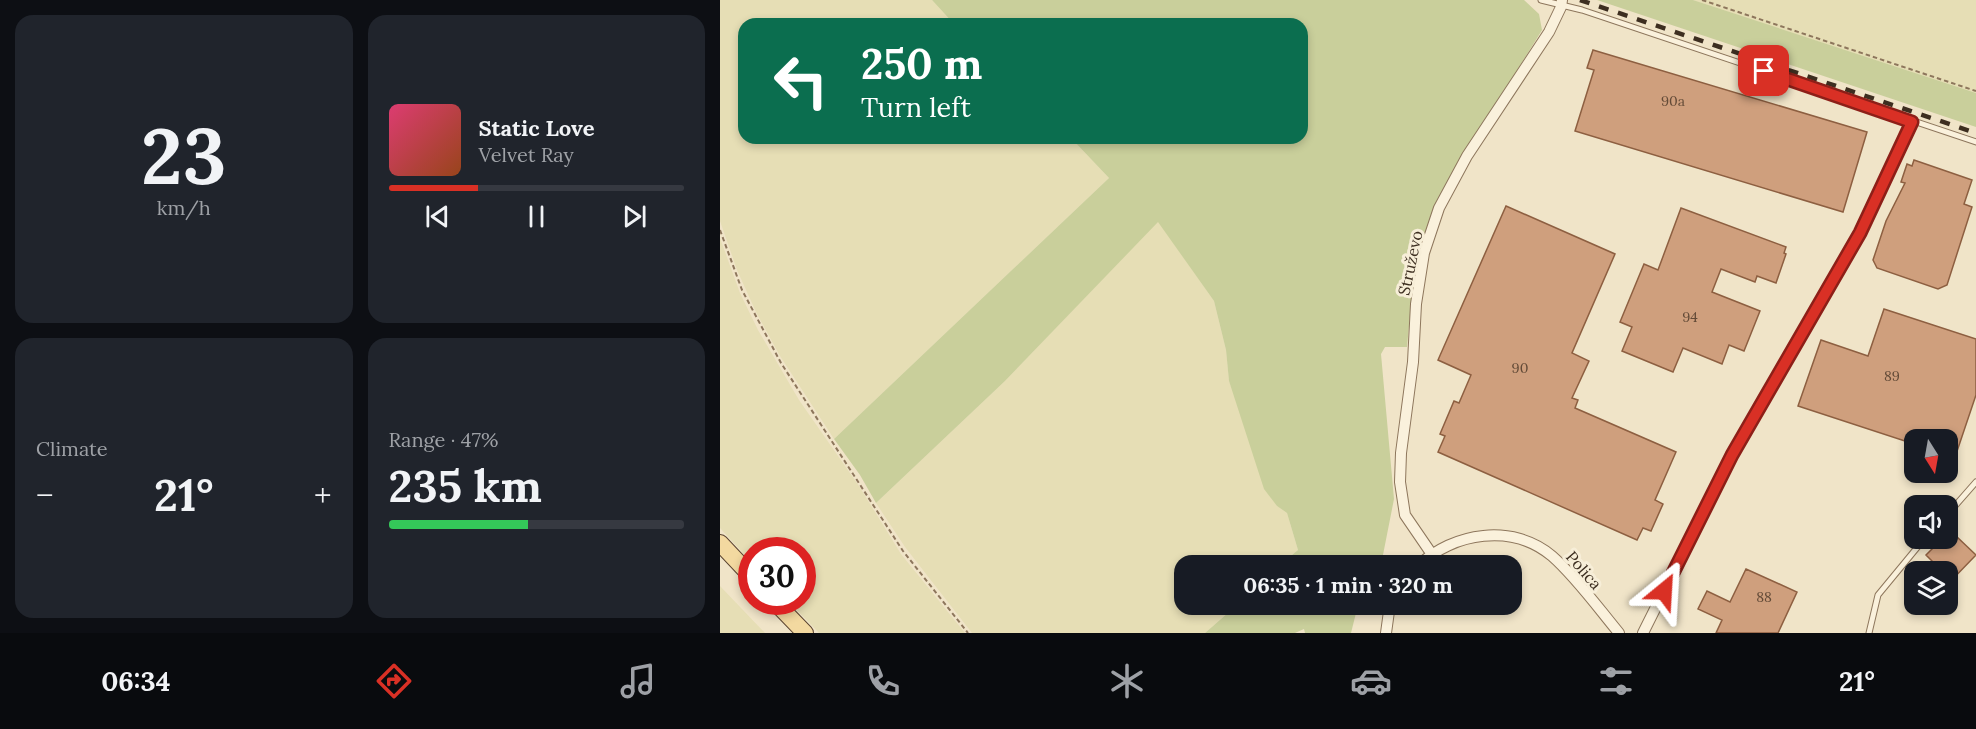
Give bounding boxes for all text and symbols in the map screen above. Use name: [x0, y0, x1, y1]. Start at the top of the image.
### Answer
text: 250 m: [861, 37, 982, 91]
icon: left: [762, 42, 840, 120]
pin: [1738, 45, 1789, 96]
icon: arrive: [1747, 54, 1780, 87]
text: Turn left: [861, 90, 971, 124]
house number: 90a: [1661, 92, 1685, 110]
text: 23: [141, 106, 226, 205]
text: Static Love: [479, 114, 595, 142]
text: Velvet Ray: [479, 142, 574, 167]
text: km/h: [157, 195, 211, 220]
icon: previous: [421, 200, 454, 233]
icon: pause: [520, 200, 553, 233]
icon: next: [618, 200, 651, 233]
street label: Struževo: [1393, 229, 1427, 297]
house number: 94: [1682, 308, 1698, 326]
house number: 90: [1512, 359, 1528, 377]
house number: 89: [1884, 367, 1900, 385]
text: Range · 47%: [389, 427, 498, 452]
north arrow: [1904, 429, 1958, 483]
map controls: [1904, 429, 1958, 615]
text: Climate: [36, 436, 108, 461]
text: 235 km: [389, 457, 542, 514]
text: 21°: [154, 466, 213, 523]
text: −: [36, 474, 54, 516]
text: +: [314, 474, 331, 516]
button: sound: [1904, 495, 1958, 549]
speed limit sign: 30: [738, 537, 816, 615]
street label: Polica: [1562, 547, 1606, 593]
position arrow: [1632, 559, 1696, 623]
button: layers: [1904, 561, 1958, 615]
text: 06:35 · 1 min · 320 m: [1243, 571, 1453, 599]
house number: 88: [1756, 588, 1772, 606]
icon: directions: [373, 660, 415, 702]
icon: music: [617, 660, 659, 702]
icon: phone: [862, 660, 904, 702]
icon: climate: [1106, 660, 1148, 702]
icon: car: [1350, 660, 1392, 702]
icon: filters: [1595, 660, 1637, 702]
text: 06:34: [101, 664, 171, 698]
text: 21°: [1839, 664, 1875, 698]

